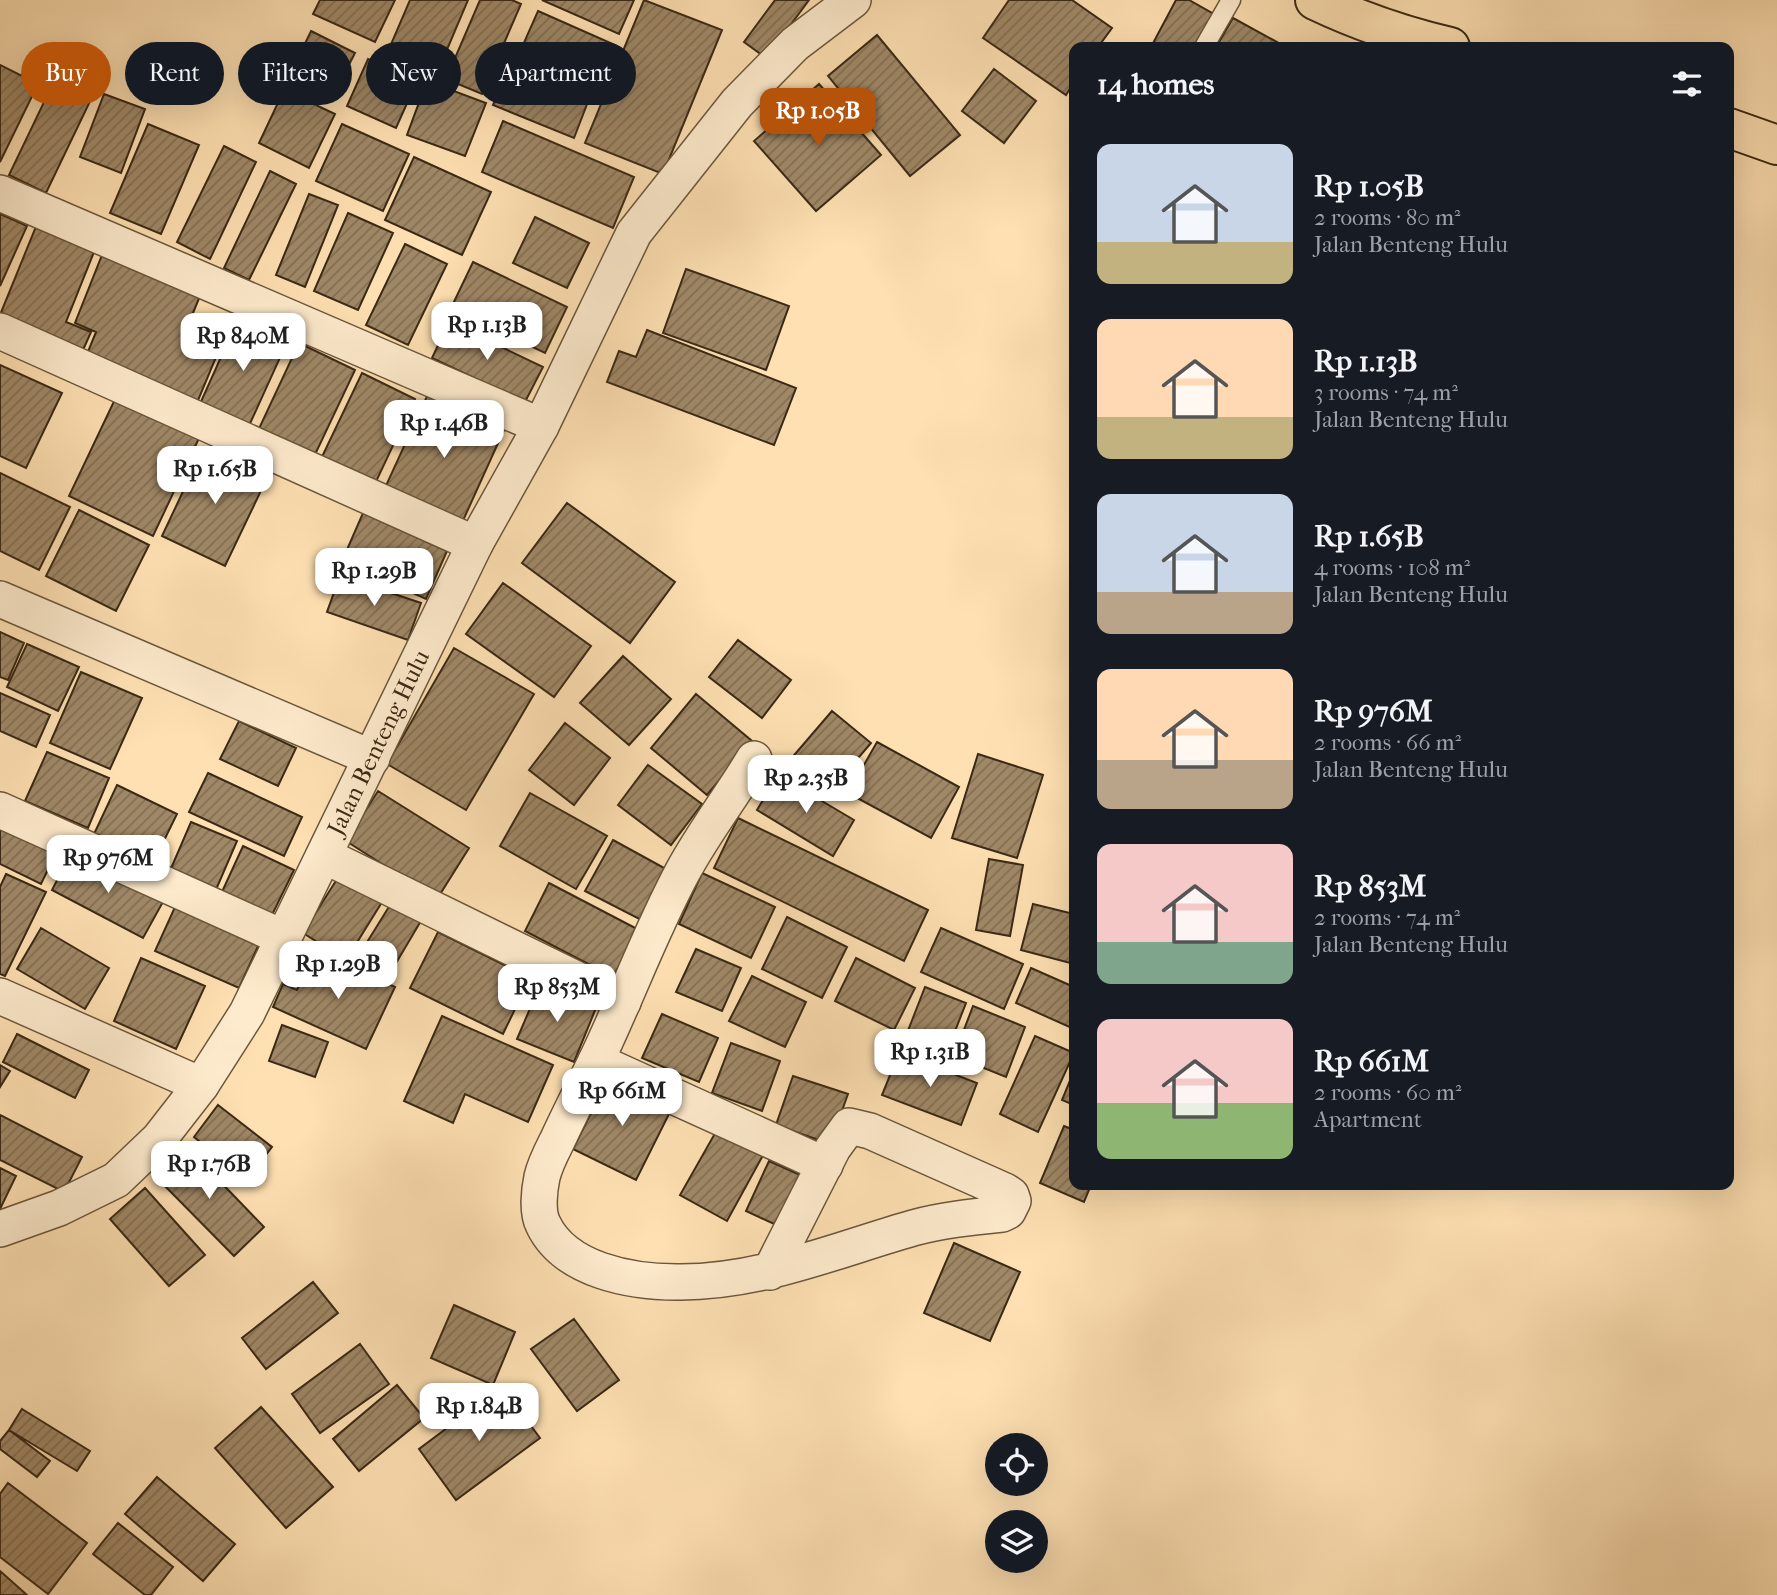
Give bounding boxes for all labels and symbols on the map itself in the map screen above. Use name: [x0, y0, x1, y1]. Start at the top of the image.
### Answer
pin: Rp 1.05B: [746, 88, 890, 148]
pin: Rp 1.13B: [415, 302, 559, 362]
pin: Rp 840M: [178, 314, 308, 373]
pin: Rp 1.46B: [372, 400, 516, 460]
pin: Rp 1.65B: [143, 447, 287, 506]
pin: Rp 1.29B: [302, 548, 446, 608]
street label: Jalan Benteng Hulu: [321, 645, 435, 842]
pin: Rp 2.35B: [734, 756, 878, 815]
pin: Rp 976M: [43, 836, 173, 895]
pin: Rp 1.29B: [266, 942, 410, 1001]
pin: Rp 853M: [492, 964, 622, 1024]
pin: Rp 1.31B: [858, 1030, 1002, 1089]
pin: Rp 661M: [557, 1068, 687, 1128]
pin: Rp 1.76B: [137, 1142, 281, 1201]
pin: Rp 1.84B: [407, 1384, 551, 1443]

